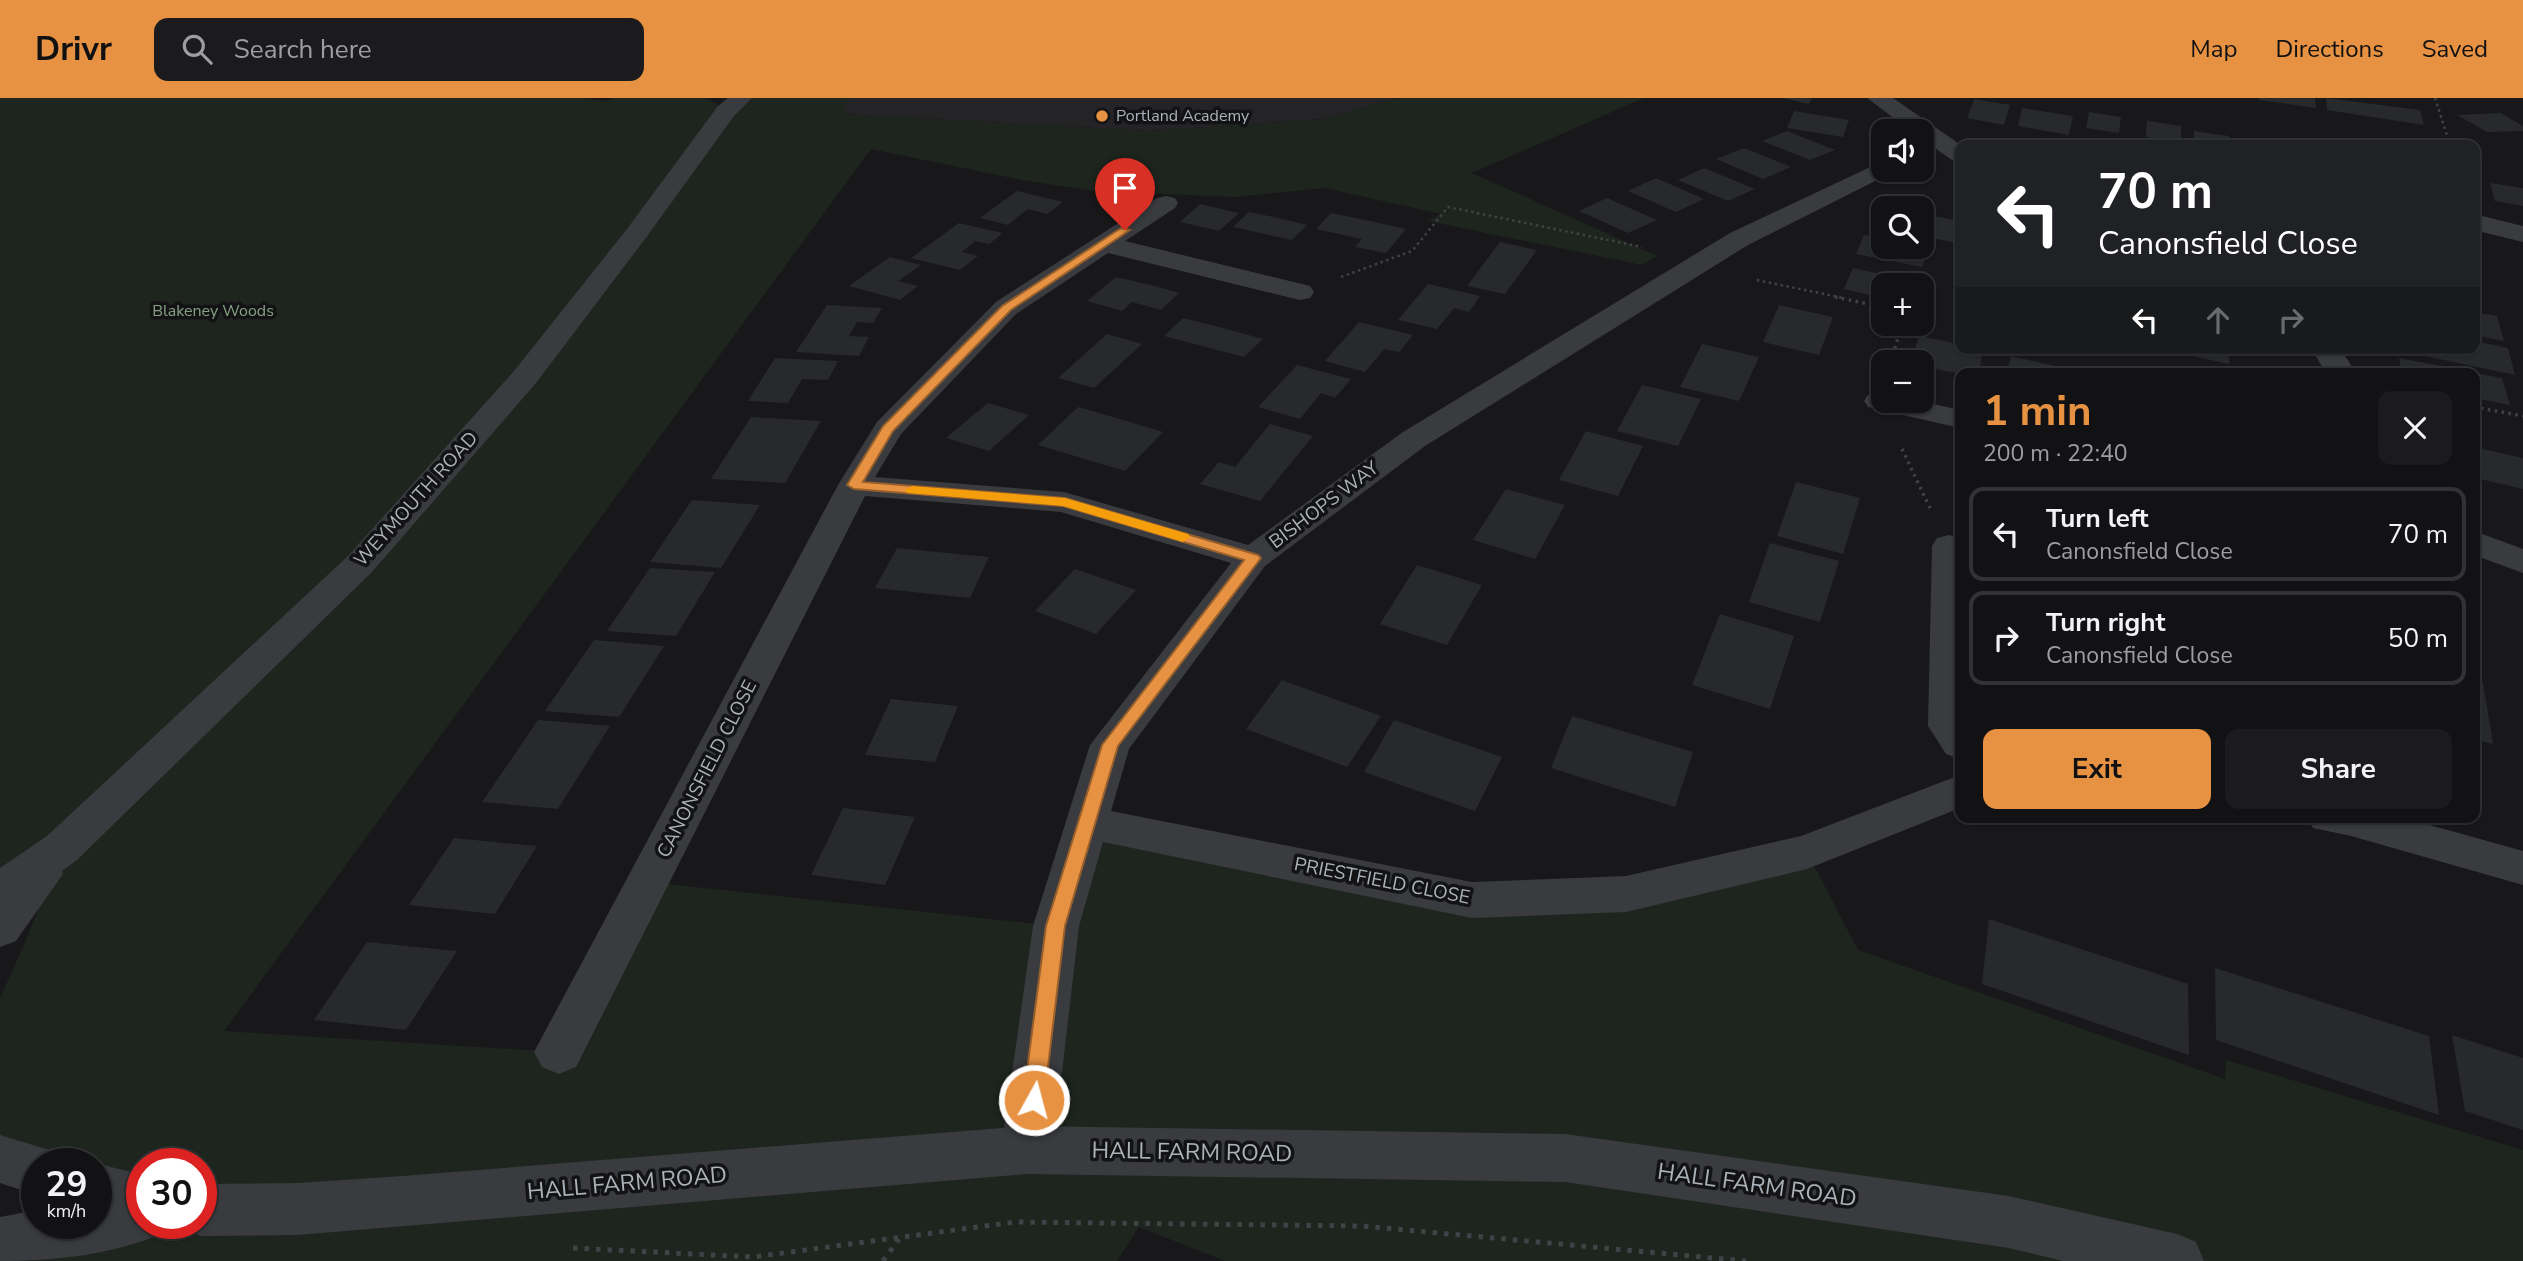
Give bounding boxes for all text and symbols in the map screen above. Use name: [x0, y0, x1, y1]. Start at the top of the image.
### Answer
search box: [154, 18, 644, 81]
text: Drivr: [35, 27, 112, 72]
icon: search: [178, 30, 216, 68]
text: Search here: [234, 32, 372, 67]
text: Map: [2190, 33, 2237, 65]
text: Directions: [2275, 33, 2384, 65]
text: Saved: [2422, 33, 2488, 65]
place label: Portland Academy: [1116, 105, 1250, 127]
marker: Portland Academy: [1094, 108, 1110, 124]
map controls: [1871, 119, 1934, 413]
button: sound: [1871, 119, 1934, 182]
pin: [1095, 158, 1155, 230]
text: 70 m: [2098, 158, 2213, 225]
icon: left: [1983, 168, 2074, 259]
icon: arrive: [1106, 169, 1144, 207]
button: search: [1871, 196, 1934, 259]
text: Canonsfield Close: [2098, 222, 2358, 265]
button: +: [1871, 273, 1934, 336]
park label: Blakeney Woods: [152, 300, 274, 322]
icon: left: [2126, 301, 2164, 339]
icon: ahead: [2199, 301, 2237, 339]
icon: right: [2272, 301, 2310, 339]
button: −: [1871, 350, 1934, 413]
text: 1 min: [1983, 383, 2092, 440]
button: close: [2378, 391, 2452, 465]
street label: WEYMOUTH ROAD: [348, 426, 484, 572]
text: 200 m · 22:40: [1983, 438, 2128, 469]
street label: BISHOPS WAY: [1264, 455, 1385, 555]
text: Turn left: [2046, 501, 2149, 536]
icon: left: [1987, 515, 2025, 553]
text: 70 m: [2388, 517, 2448, 552]
text: Canonsfield Close: [2046, 536, 2233, 567]
text: Turn right: [2046, 605, 2165, 640]
icon: right: [1987, 619, 2025, 657]
text: 50 m: [2388, 621, 2448, 656]
text: Canonsfield Close: [2046, 640, 2233, 671]
street label: CANONSFIELD CLOSE: [651, 676, 763, 862]
button: Exit: [1983, 729, 2211, 809]
button: Share: [2225, 729, 2452, 809]
street label: PRIESTFIELD CLOSE: [1292, 851, 1472, 911]
position arrow: [997, 1063, 1071, 1137]
street label: HALL FARM ROAD: [1091, 1135, 1293, 1169]
speed limit sign: 30: [126, 1148, 217, 1239]
street label: HALL FARM ROAD: [1655, 1156, 1859, 1214]
street label: HALL FARM ROAD: [526, 1159, 728, 1207]
text: 29: [45, 1161, 88, 1208]
text: km/h: [47, 1199, 86, 1223]

